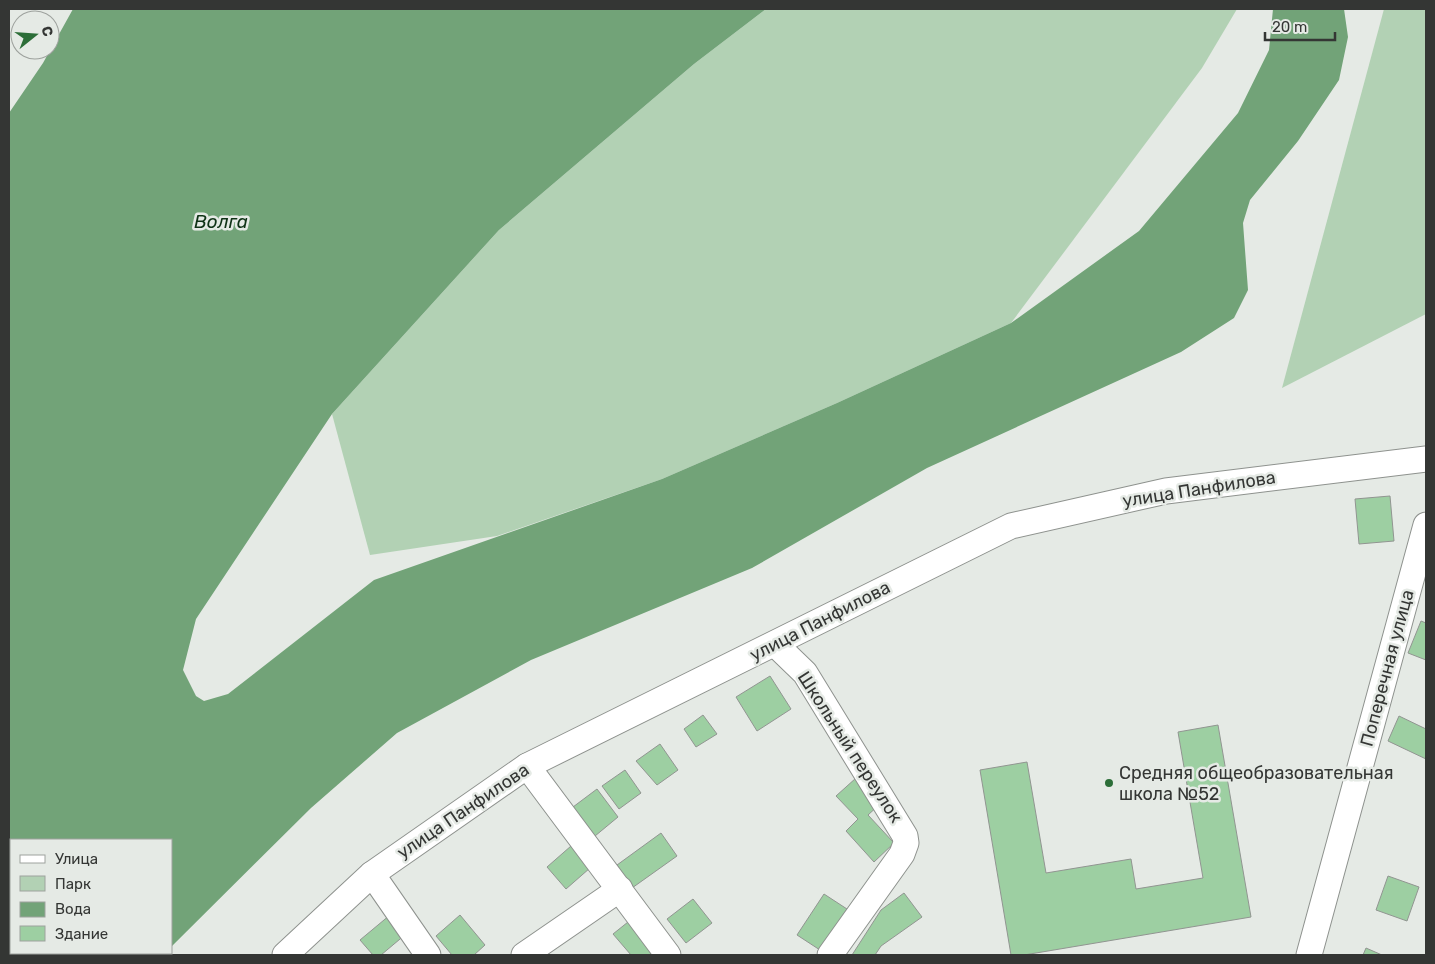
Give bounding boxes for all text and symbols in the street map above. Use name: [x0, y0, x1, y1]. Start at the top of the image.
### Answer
north arrow: [10, 10, 60, 60]
scale bar: [1265, 10, 1335, 42]
text: 20 m: [1272, 18, 1307, 36]
text: С: [37, 24, 57, 39]
water label: Волга: [194, 210, 248, 233]
street label: улица Панфилова: [1121, 466, 1277, 512]
street label: улица Панфилова: [746, 576, 894, 666]
street label: Поперечная улица: [1355, 587, 1419, 749]
street label: Школьный переулок: [793, 667, 907, 827]
street label: улица Панфилова: [393, 759, 533, 863]
place label: Средняя общеобразовательная школа №52: [1119, 762, 1394, 805]
marker: Средняя общеобразовательная школа №52: [1103, 777, 1115, 789]
legend: [10, 839, 172, 954]
text: Улица: [55, 850, 98, 868]
text: Парк: [55, 875, 91, 893]
text: Вода: [55, 900, 91, 918]
text: Здание: [55, 925, 108, 943]

